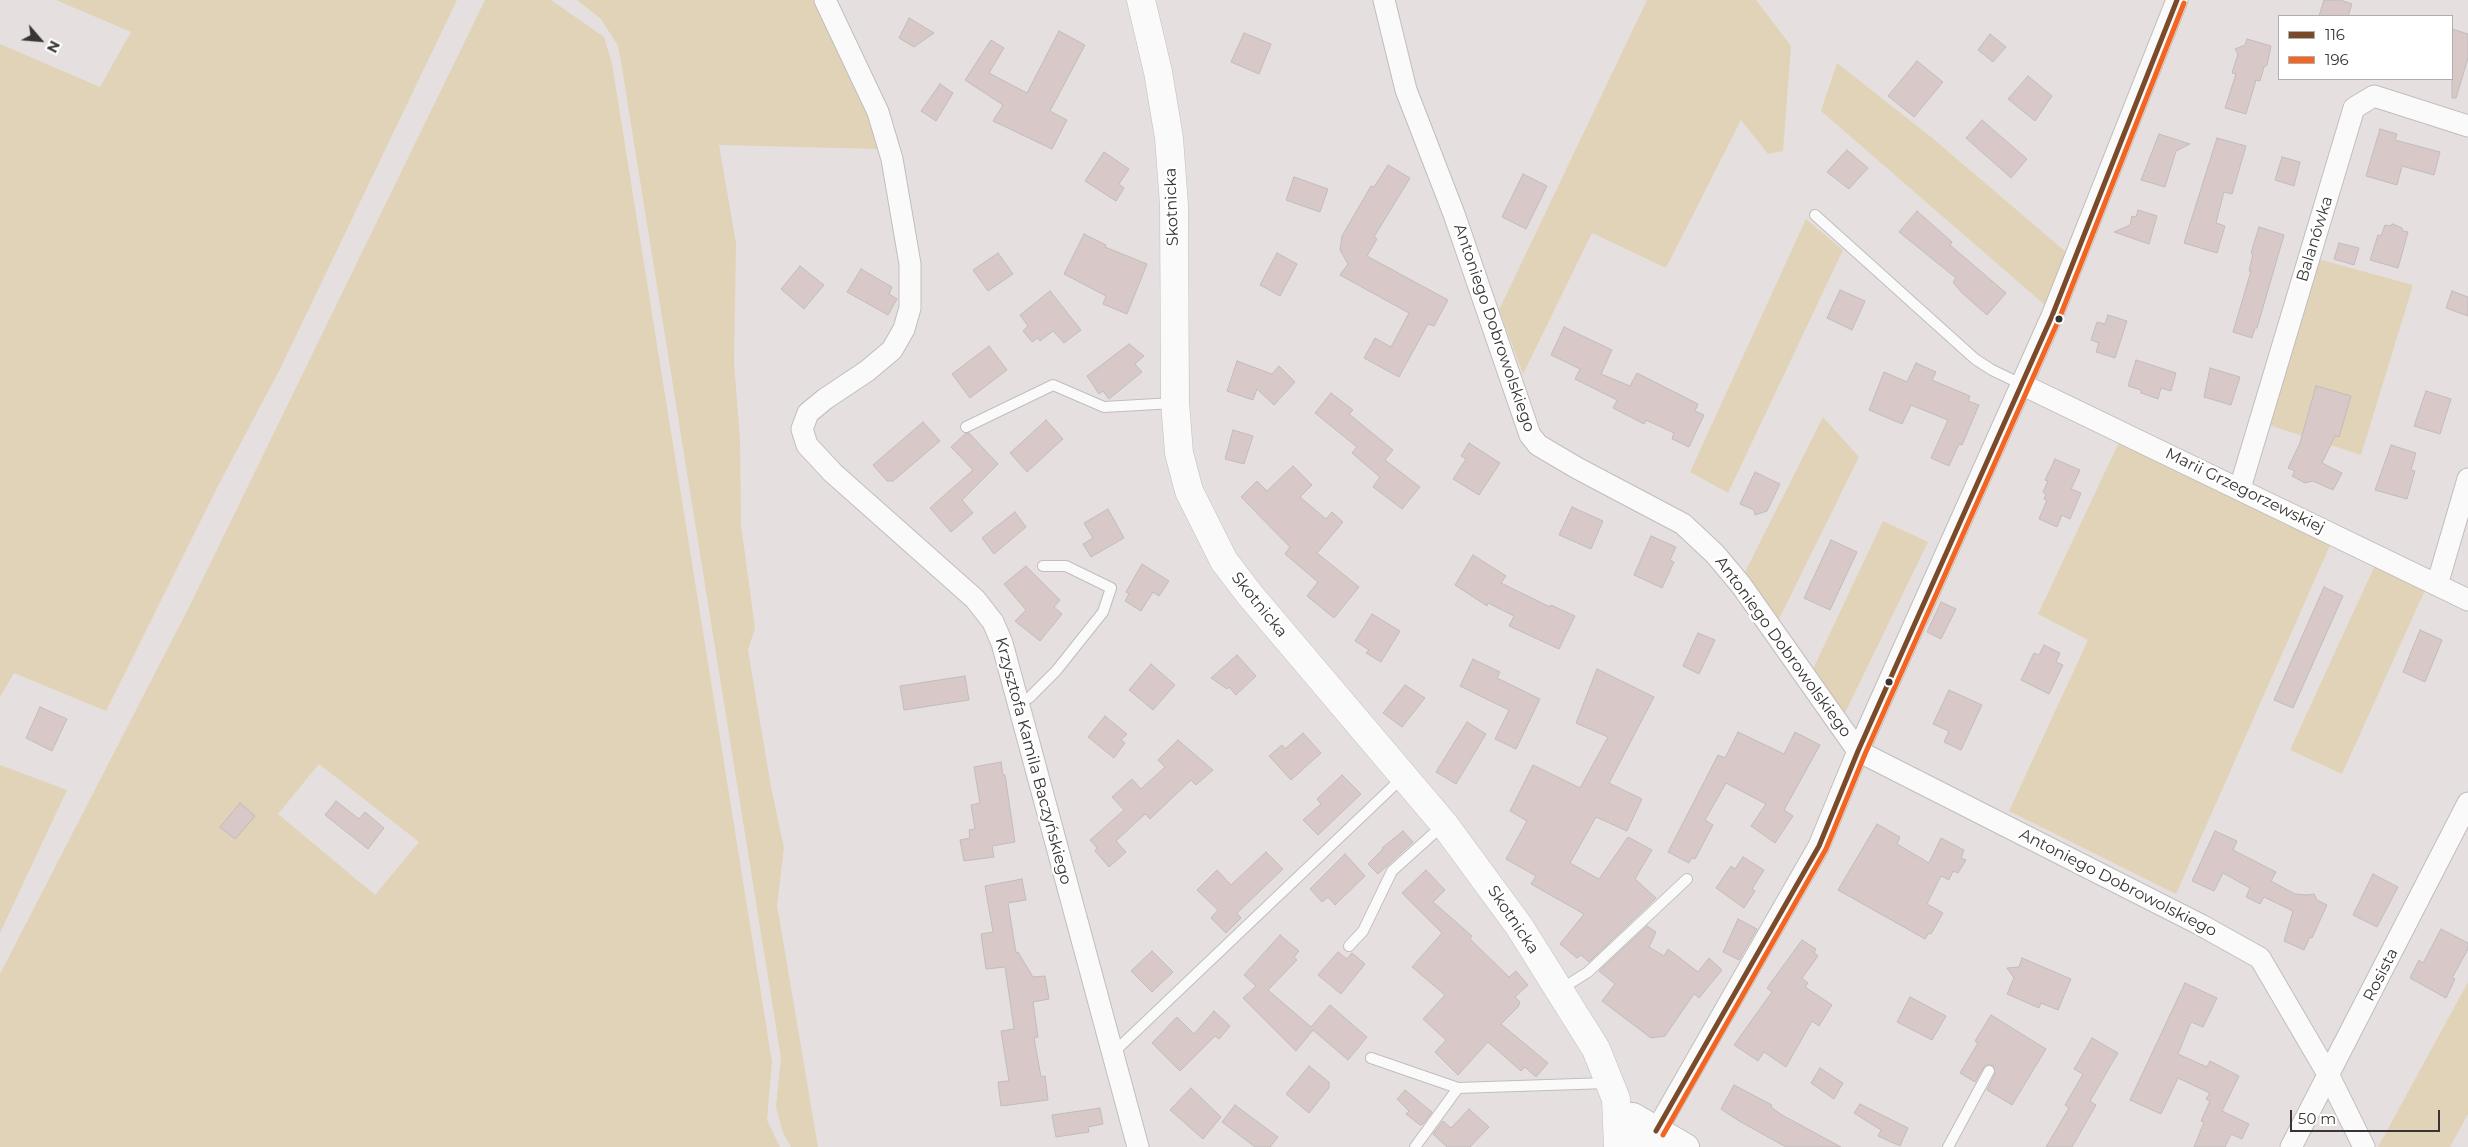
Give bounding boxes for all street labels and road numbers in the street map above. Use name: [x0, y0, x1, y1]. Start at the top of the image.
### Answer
street label: Skotnicka: [1161, 167, 1183, 247]
street label: Balanówka: [2293, 194, 2337, 284]
street label: Antoniego Dobrowolskiego: [1449, 221, 1539, 435]
street label: Marii Grzegorzewskiej: [2162, 444, 2328, 538]
street label: Antoniego Dobrowolskiego: [1711, 553, 1855, 741]
street label: Skotnicka: [1227, 568, 1291, 642]
street label: Krzysztofa Kamila Baczyńskiego: [991, 635, 1075, 887]
street label: Antoniego Dobrowolskiego: [2016, 825, 2220, 941]
street label: Skotnicka: [1483, 882, 1543, 958]
street label: Rosista: [2359, 945, 2403, 1005]

